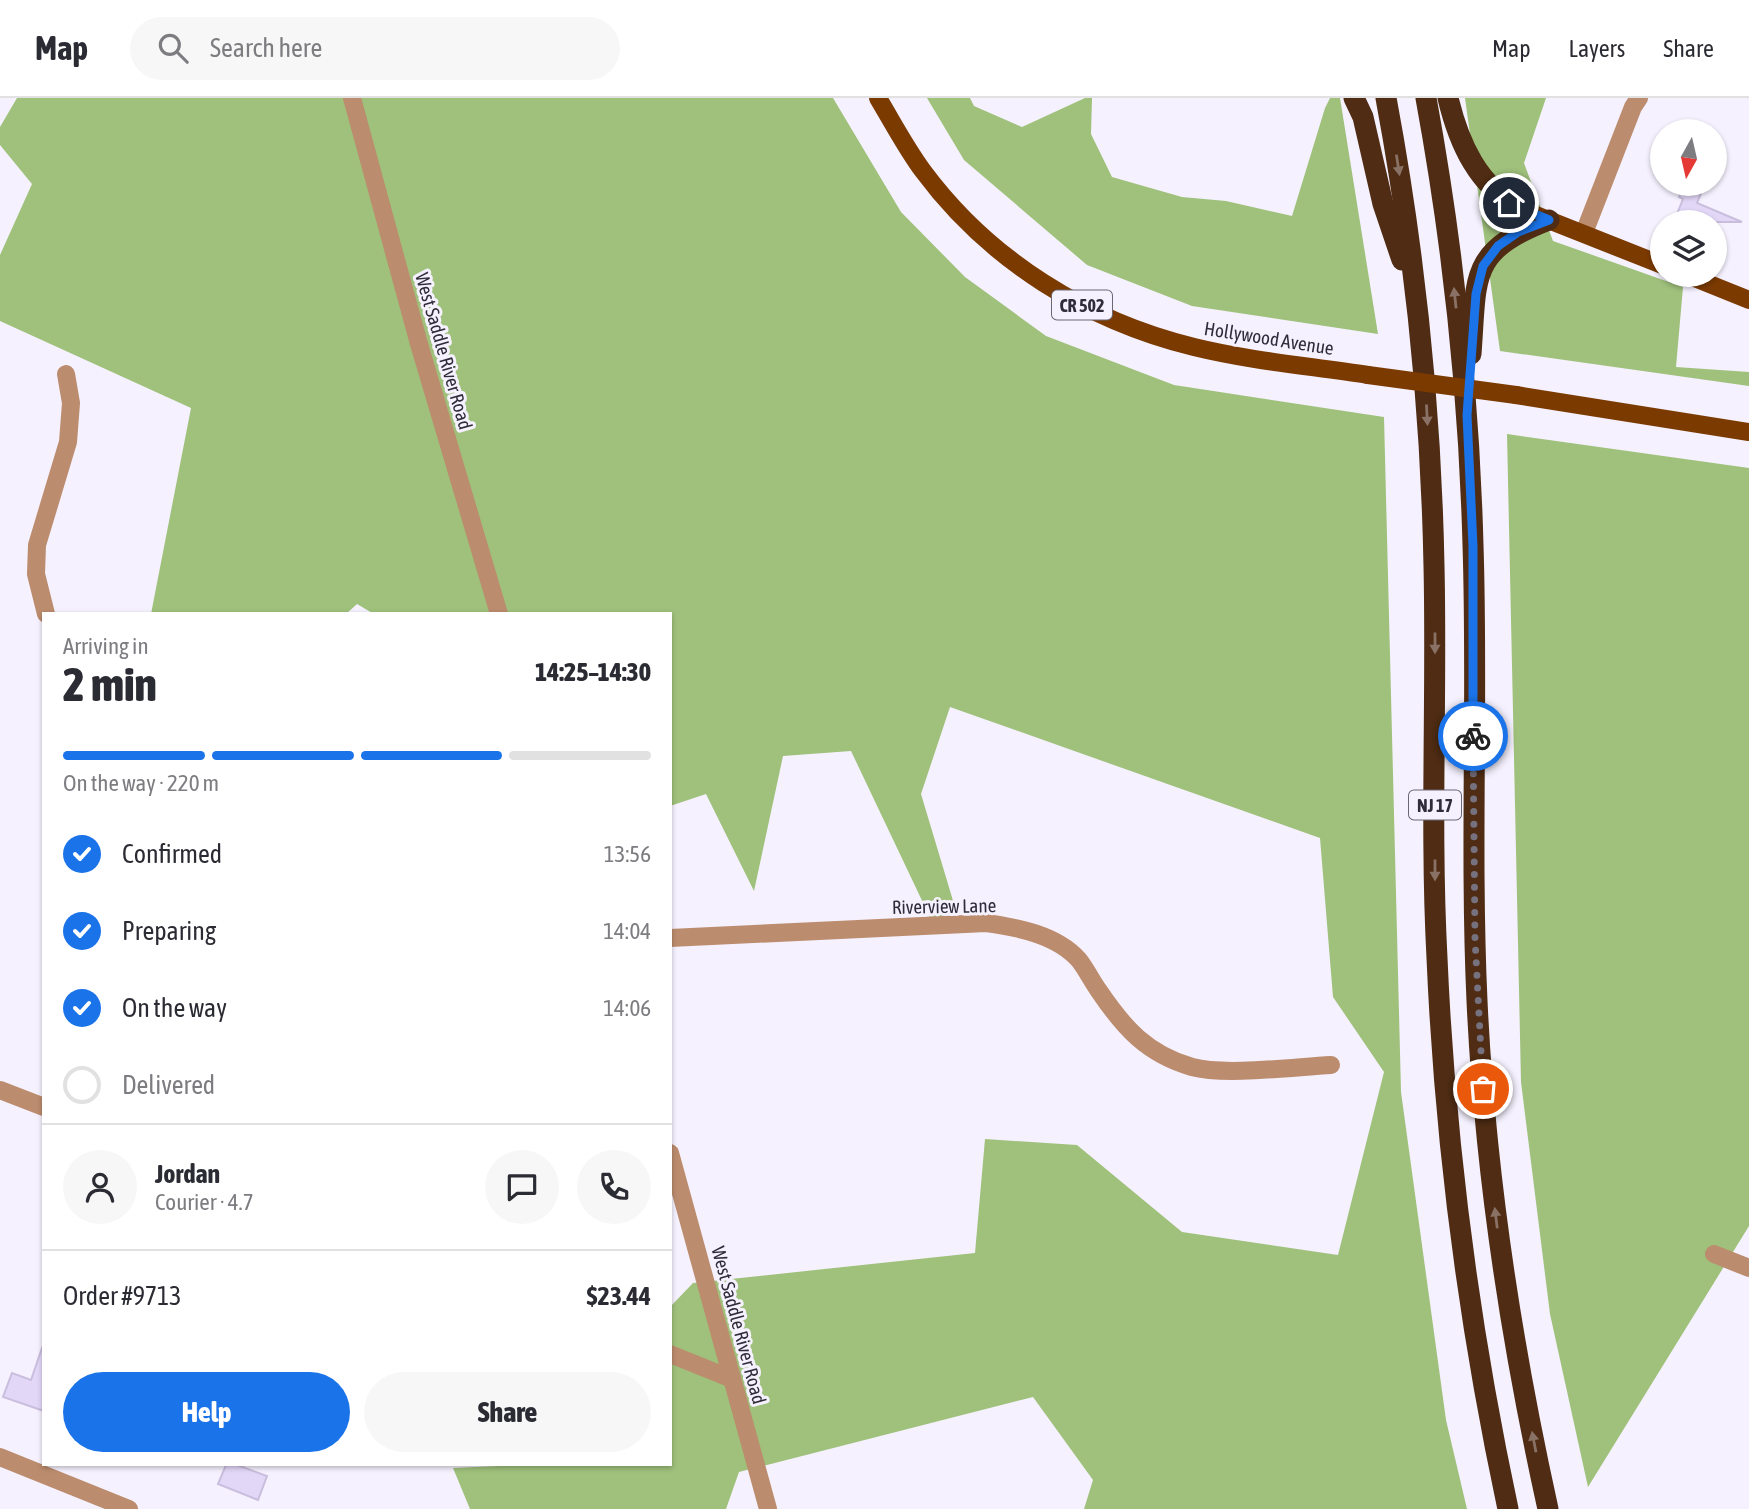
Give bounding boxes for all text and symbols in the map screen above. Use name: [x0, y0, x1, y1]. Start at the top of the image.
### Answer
search box: [130, 17, 620, 80]
text: Map: [35, 29, 88, 67]
icon: search: [154, 29, 192, 67]
text: Search here: [210, 33, 322, 63]
text: Map: [1492, 35, 1531, 62]
text: Layers: [1569, 35, 1625, 62]
text: Share: [1663, 35, 1714, 62]
north arrow: [1650, 119, 1727, 196]
map controls: [1650, 119, 1727, 287]
one-way arrow: [1393, 154, 1404, 176]
pin: [1479, 173, 1539, 233]
icon: home: [1490, 184, 1528, 222]
button: layers: [1650, 210, 1727, 287]
street label: West Saddle River Road: [411, 270, 477, 432]
one-way arrow: [1450, 287, 1461, 309]
road number: CR 502: [1052, 290, 1112, 320]
street label: Hollywood Avenue: [1203, 317, 1335, 359]
one-way arrow: [1422, 405, 1433, 427]
one-way arrow: [1430, 632, 1441, 654]
text: Arriving in: [63, 633, 149, 659]
text: 14:25–14:30: [535, 657, 651, 687]
text: 2 min: [63, 658, 157, 711]
courier: [1438, 701, 1508, 771]
icon: bike: [1454, 717, 1492, 755]
text: On the way · 220 m: [63, 770, 219, 796]
road number: NJ 17: [1409, 790, 1461, 820]
icon: check: [63, 835, 101, 873]
text: Confirmed: [122, 839, 222, 869]
text: 13:56: [604, 841, 651, 867]
one-way arrow: [1429, 859, 1441, 881]
street label: Riverview Lane: [892, 894, 996, 918]
icon: check: [63, 912, 101, 950]
text: Preparing: [122, 916, 216, 946]
text: 14:04: [603, 918, 651, 944]
icon: check: [63, 989, 101, 1027]
text: On the way: [122, 993, 227, 1023]
text: 14:06: [603, 995, 651, 1021]
pin: [1453, 1059, 1513, 1119]
text: Delivered: [122, 1070, 215, 1100]
icon: bag: [1464, 1070, 1502, 1108]
button: person: [63, 1150, 137, 1224]
button: chat: [485, 1150, 559, 1224]
button: phone: [577, 1150, 651, 1224]
text: Jordan: [155, 1159, 220, 1189]
text: Courier · 4.7: [155, 1189, 254, 1215]
one-way arrow: [1491, 1207, 1502, 1229]
street label: West Saddle River Road: [707, 1244, 771, 1406]
text: Order #9713: [63, 1281, 182, 1311]
text: $23.44: [587, 1281, 651, 1311]
button: Help: [63, 1372, 350, 1452]
button: Share: [364, 1372, 651, 1452]
one-way arrow: [1528, 1431, 1539, 1453]

